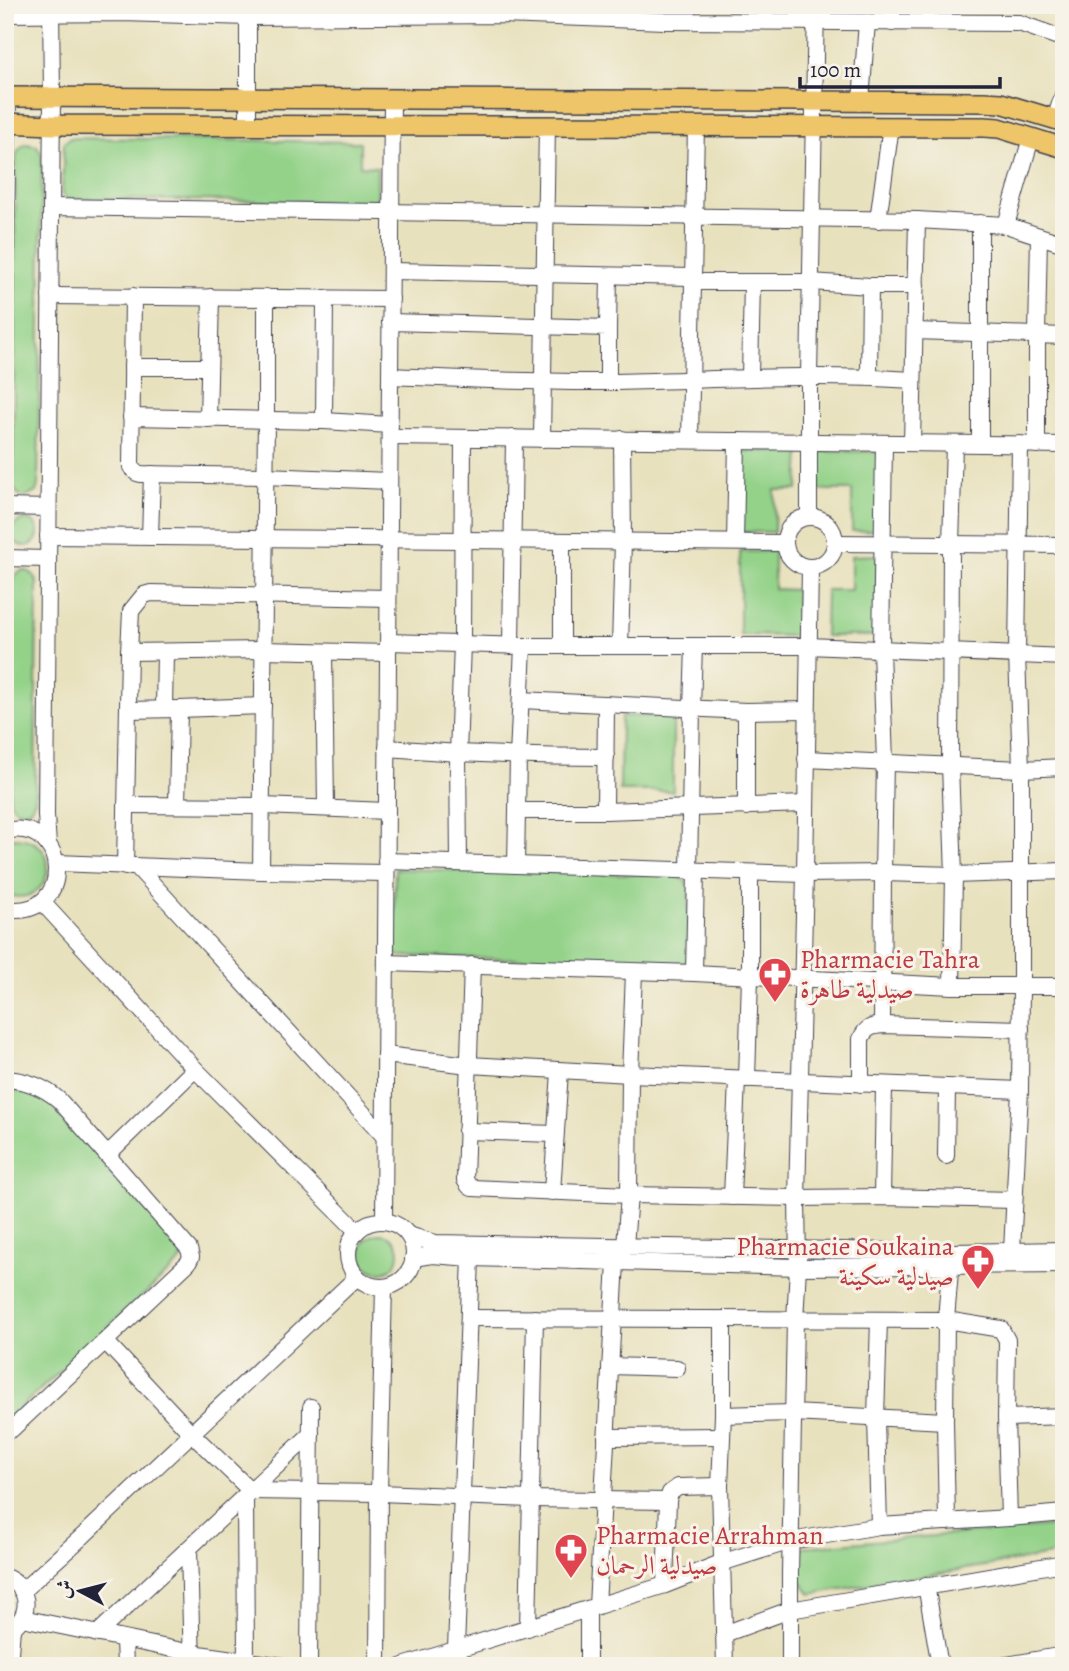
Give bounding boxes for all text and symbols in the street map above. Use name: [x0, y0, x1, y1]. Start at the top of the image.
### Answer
scale bar: [800, 46, 999, 90]
text: 100 m: [810, 56, 861, 84]
place label: Pharmacie Tahra صيدلية طاهرة: [800, 942, 980, 1007]
pharmacy icon: Pharmacie Tahra صيدلية طاهرة: [756, 955, 794, 1004]
place label: Pharmacie Soukaina صيدلية سكينة: [736, 1229, 954, 1294]
pharmacy icon: Pharmacie Soukaina صيدلية سكينة: [959, 1242, 997, 1291]
place label: Pharmacie Arrahman صيدلية الرحمان: [596, 1518, 824, 1583]
pharmacy icon: Pharmacie Arrahman صيدلية الرحمان: [552, 1531, 590, 1580]
north arrow: [46, 1556, 116, 1626]
text: ش: [50, 1578, 78, 1600]

